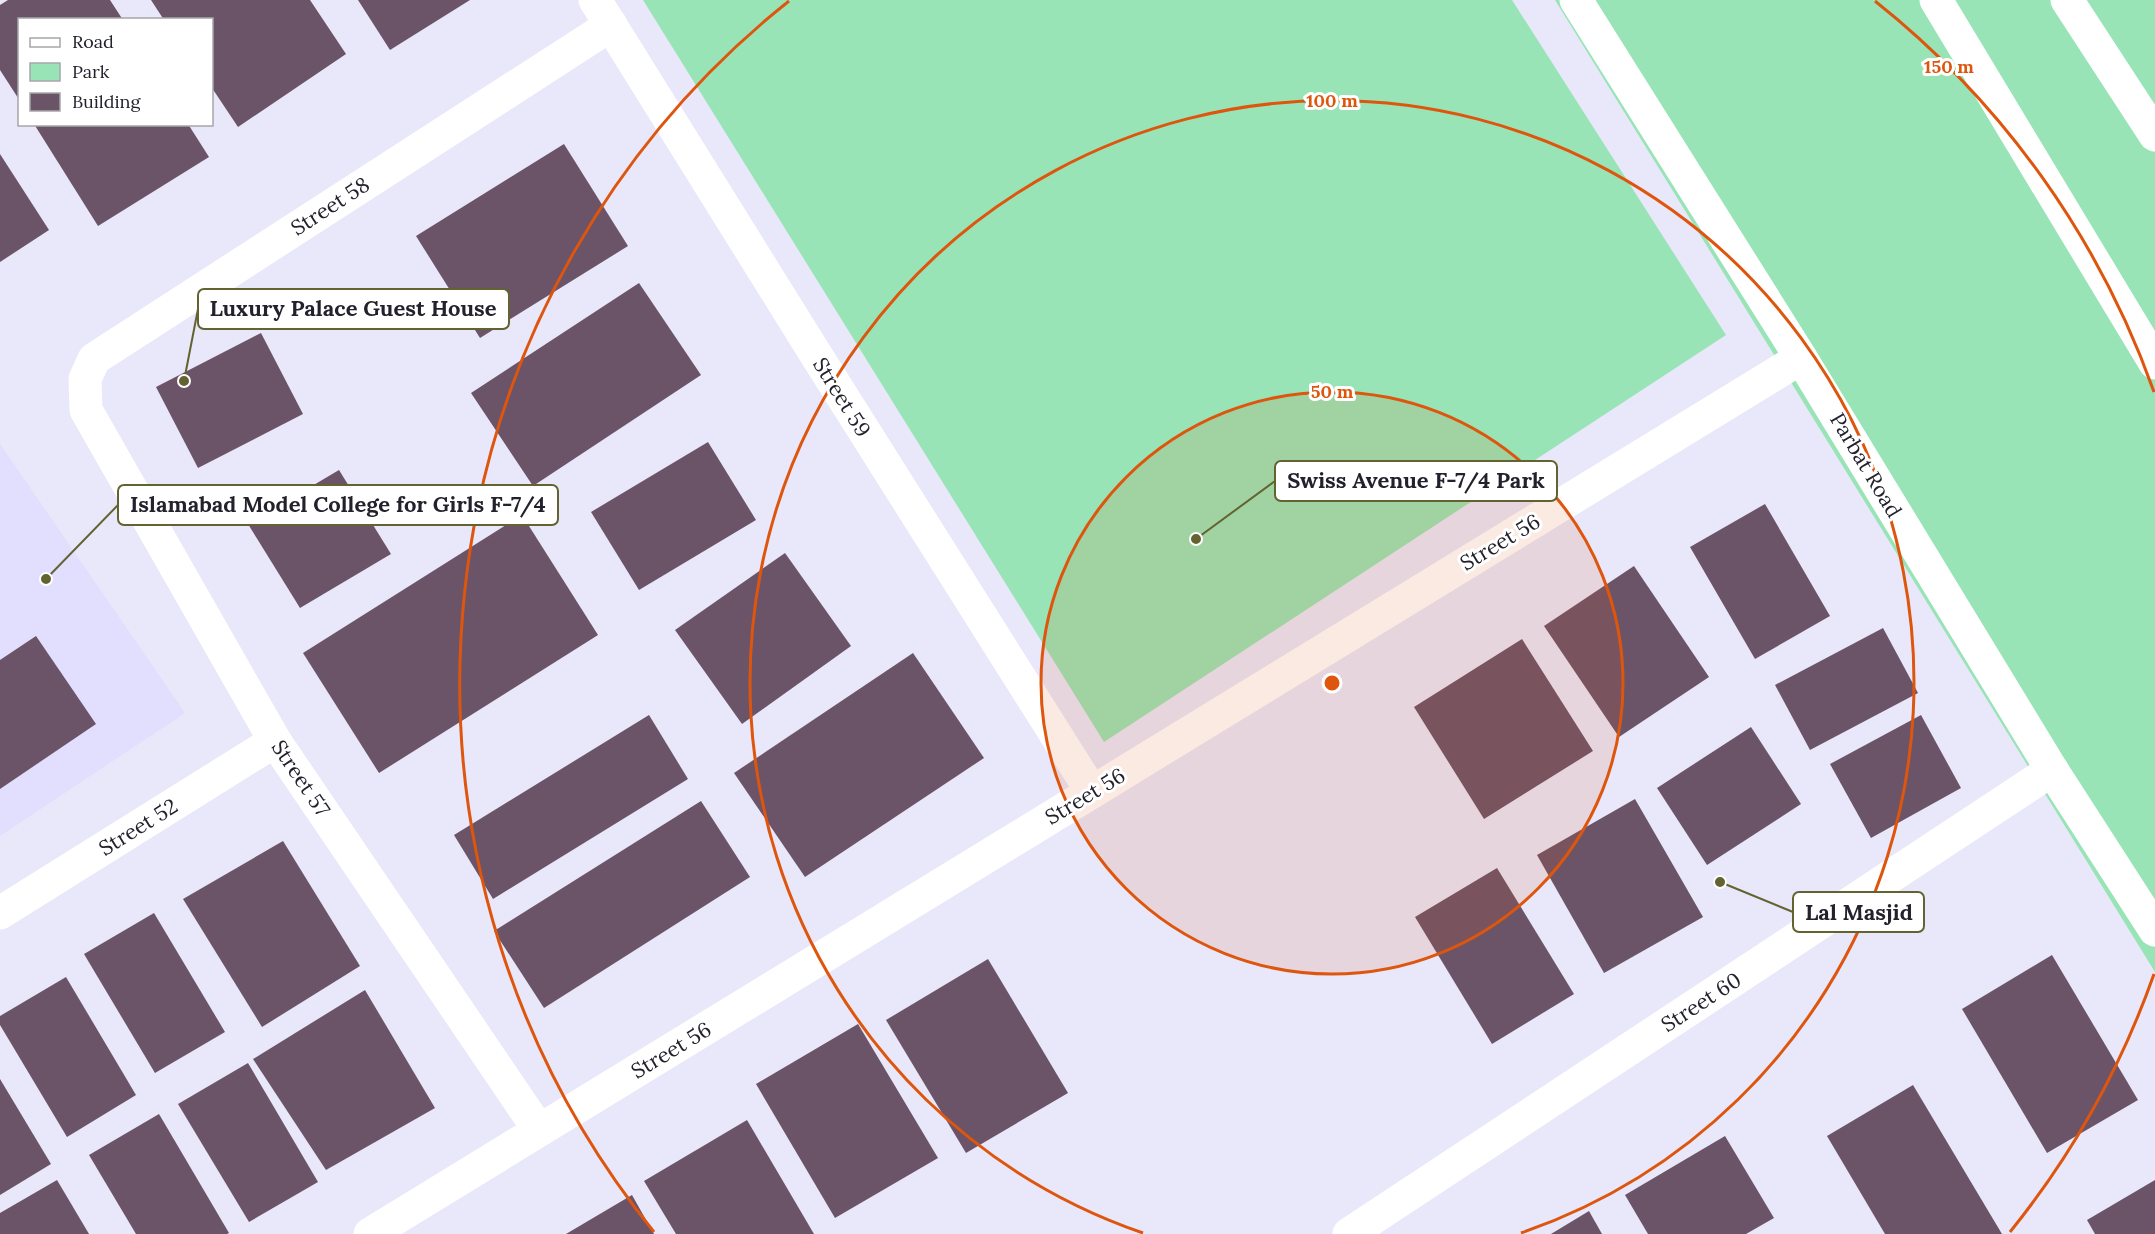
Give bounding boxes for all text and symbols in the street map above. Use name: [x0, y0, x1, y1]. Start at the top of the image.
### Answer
legend: [18, 18, 213, 126]
text: Road: [72, 30, 114, 53]
text: 150 m: [1924, 55, 1974, 78]
text: Park: [72, 60, 110, 83]
text: 100 m: [1306, 89, 1358, 112]
text: Building: [72, 90, 142, 113]
street label: Street 58: [286, 171, 374, 241]
callout: Luxury Palace Guest House: [198, 289, 509, 329]
text: Luxury Palace Guest House: [209, 294, 497, 322]
street label: Street 59: [807, 352, 877, 442]
text: 50 m: [1311, 380, 1354, 403]
street label: Parbat Road: [1824, 408, 1908, 522]
callout: Swiss Avenue F-7/4 Park: [1275, 461, 1557, 501]
text: Swiss Avenue F-7/4 Park: [1287, 466, 1545, 494]
callout: Islamabad Model College for Girls F-7/4: [118, 485, 558, 525]
text: Islamabad Model College for Girls F-7/4: [130, 490, 546, 518]
street label: Street 56: [1455, 508, 1545, 576]
centre of rings: [1322, 673, 1342, 693]
street label: Street 57: [266, 735, 336, 822]
street label: Street 56: [1040, 762, 1130, 830]
street label: Street 52: [94, 792, 182, 862]
callout: Lal Masjid: [1793, 892, 1924, 932]
text: Lal Masjid: [1805, 898, 1913, 926]
street label: Street 60: [1656, 966, 1746, 1038]
street label: Street 56: [626, 1016, 716, 1084]

